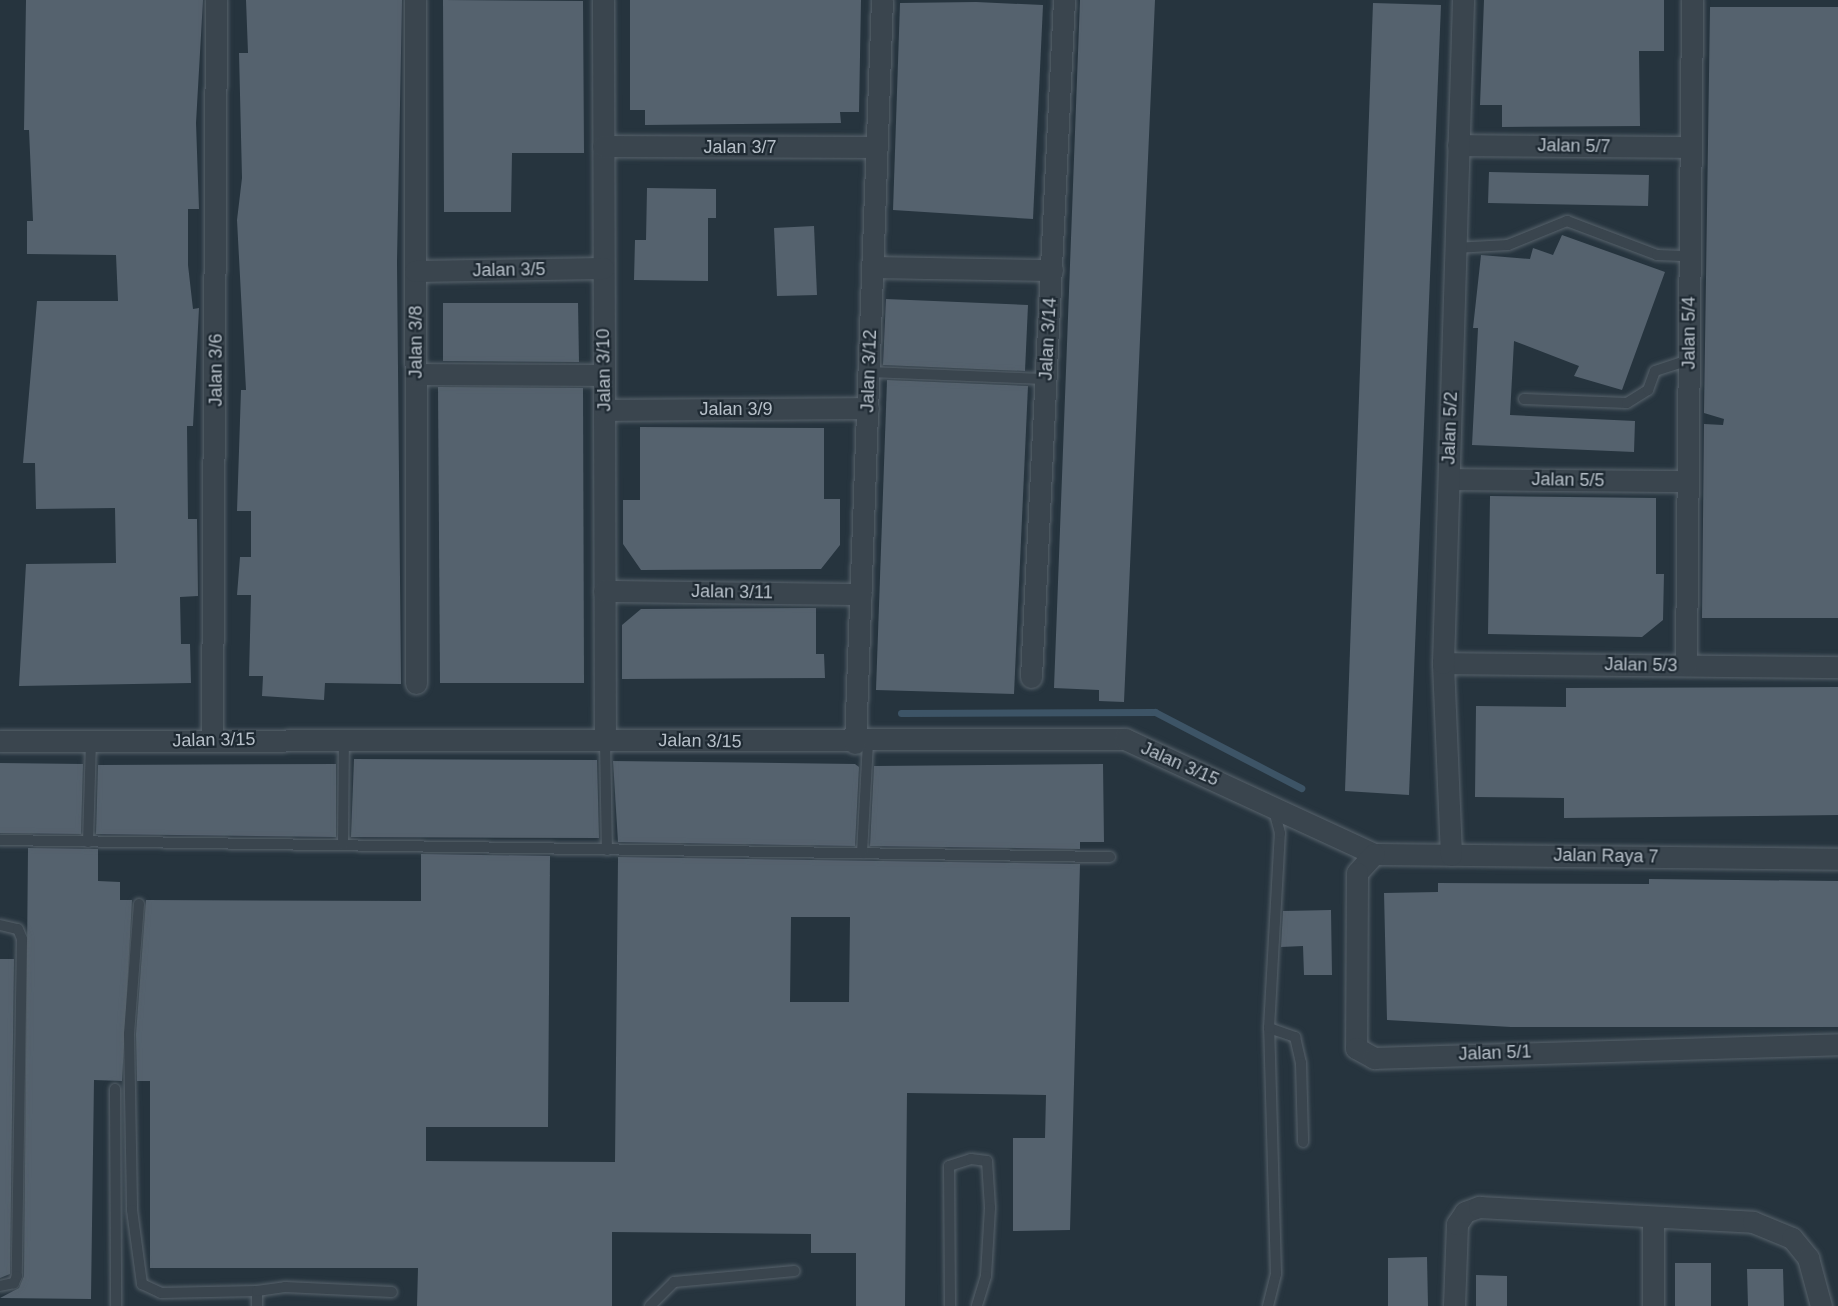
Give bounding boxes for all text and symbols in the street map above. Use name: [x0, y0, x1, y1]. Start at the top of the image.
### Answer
street label: Jalan 5/7: [1537, 135, 1611, 157]
street label: Jalan 3/7: [703, 136, 777, 158]
street label: Jalan 3/5: [472, 259, 546, 281]
street label: Jalan 5/4: [1678, 296, 1700, 370]
street label: Jalan 3/14: [1035, 297, 1061, 381]
street label: Jalan 3/8: [405, 305, 427, 379]
street label: Jalan 3/10: [592, 328, 616, 412]
street label: Jalan 3/12: [857, 329, 881, 413]
street label: Jalan 3/6: [205, 333, 227, 407]
street label: Jalan 5/2: [1438, 391, 1462, 465]
street label: Jalan 3/9: [699, 398, 773, 420]
street label: Jalan 5/5: [1531, 469, 1605, 491]
street label: Jalan 3/11: [691, 580, 773, 604]
street label: Jalan 5/3: [1604, 654, 1678, 676]
street label: Jalan 3/15: [172, 728, 256, 752]
street label: Jalan 3/15: [658, 729, 742, 753]
street label: Jalan 3/15: [1138, 737, 1222, 791]
street label: Jalan Raya 7: [1553, 844, 1659, 868]
street label: Jalan 5/1: [1458, 1041, 1532, 1065]

